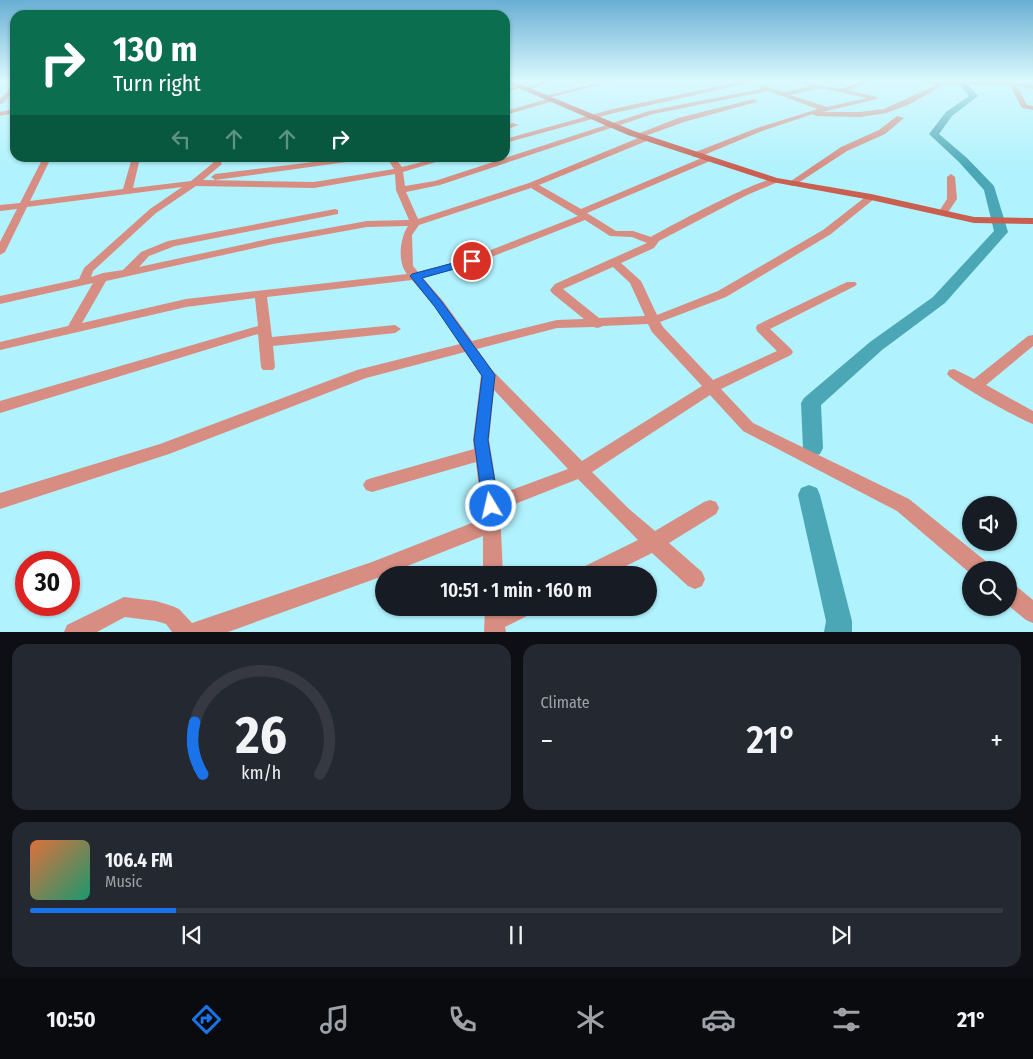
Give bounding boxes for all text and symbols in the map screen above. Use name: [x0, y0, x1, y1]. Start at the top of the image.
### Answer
text: 130 m: [113, 28, 197, 70]
icon: right: [30, 30, 95, 95]
text: Turn right: [113, 70, 201, 97]
icon: left: [167, 125, 195, 153]
icon: ahead: [220, 125, 248, 153]
icon: ahead: [273, 125, 301, 153]
icon: right: [326, 125, 354, 153]
pin: [451, 240, 493, 282]
icon: arrive: [458, 247, 486, 275]
position arrow: [464, 479, 516, 531]
map controls: [962, 496, 1017, 616]
button: sound: [962, 496, 1017, 551]
speed limit sign: 30: [15, 551, 80, 616]
button: search: [962, 561, 1017, 616]
text: 10:51 · 1 min · 160 m: [440, 579, 592, 602]
text: Climate: [541, 693, 590, 712]
text: 26: [235, 704, 287, 767]
text: 21°: [747, 717, 797, 763]
text: −: [541, 724, 553, 757]
text: +: [990, 724, 1003, 757]
text: km/h: [241, 762, 281, 784]
text: 106.4 FM: [105, 849, 173, 872]
text: Music: [105, 872, 142, 891]
icon: previous: [178, 921, 206, 949]
icon: pause: [502, 921, 530, 949]
icon: next: [827, 921, 855, 949]
icon: directions: [189, 1002, 224, 1037]
icon: music: [317, 1002, 352, 1037]
icon: phone: [445, 1002, 480, 1037]
icon: climate: [573, 1002, 608, 1037]
icon: car: [701, 1002, 736, 1037]
icon: filters: [829, 1002, 864, 1037]
text: 10:50: [47, 1006, 96, 1033]
text: 21°: [957, 1006, 986, 1033]

